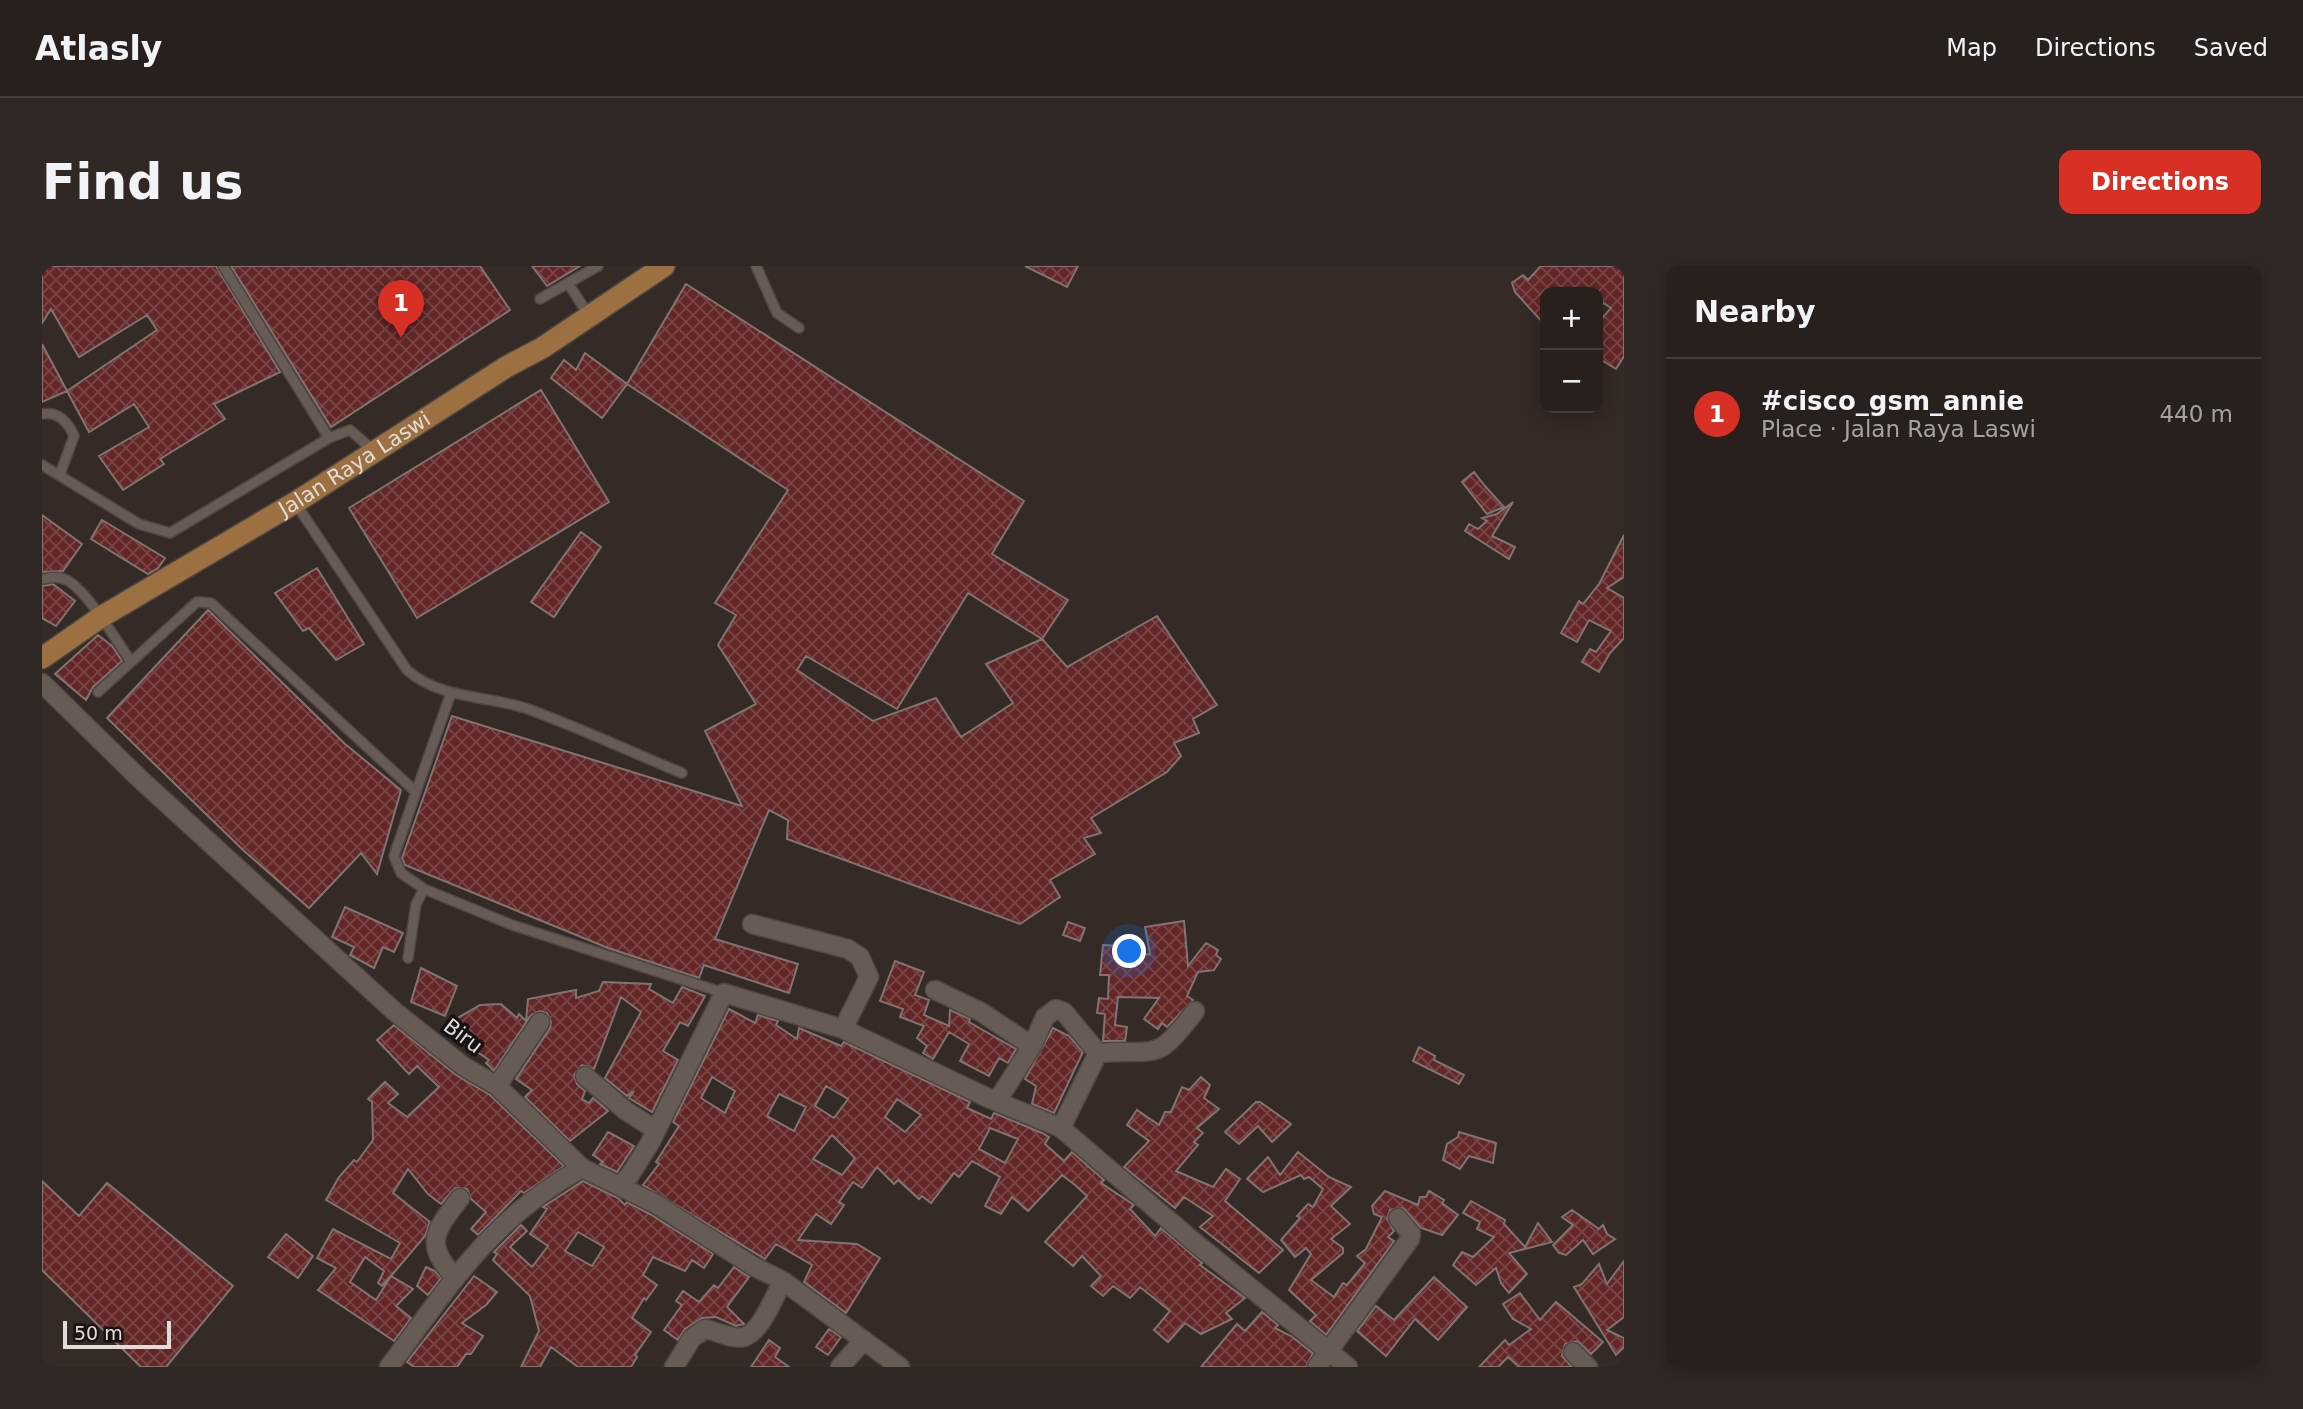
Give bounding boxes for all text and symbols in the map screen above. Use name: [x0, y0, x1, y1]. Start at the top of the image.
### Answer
text: Atlasly: [35, 29, 162, 68]
text: Map: [1946, 34, 1997, 62]
text: Directions: [2035, 34, 2156, 62]
text: Saved: [2194, 34, 2268, 62]
button: Directions: [2059, 150, 2261, 214]
text: Find us: [42, 154, 243, 211]
pin: 1: [378, 280, 424, 338]
map controls: [1540, 287, 1603, 413]
button: +: [1540, 287, 1603, 350]
text: Nearby: [1694, 294, 1816, 329]
button: −: [1540, 350, 1603, 413]
text: #cisco_gsm_annie: [1761, 386, 2024, 416]
text: 1: [1709, 401, 1725, 427]
text: 440 m: [2159, 401, 2233, 427]
street label: Jalan Raya Laswi: [273, 407, 435, 522]
text: Place · Jalan Raya Laswi: [1761, 416, 2036, 442]
your location: [1112, 934, 1146, 968]
street label: Biru: [439, 1014, 487, 1058]
scale bar: [63, 1318, 172, 1350]
text: 50 m: [74, 1322, 123, 1344]

